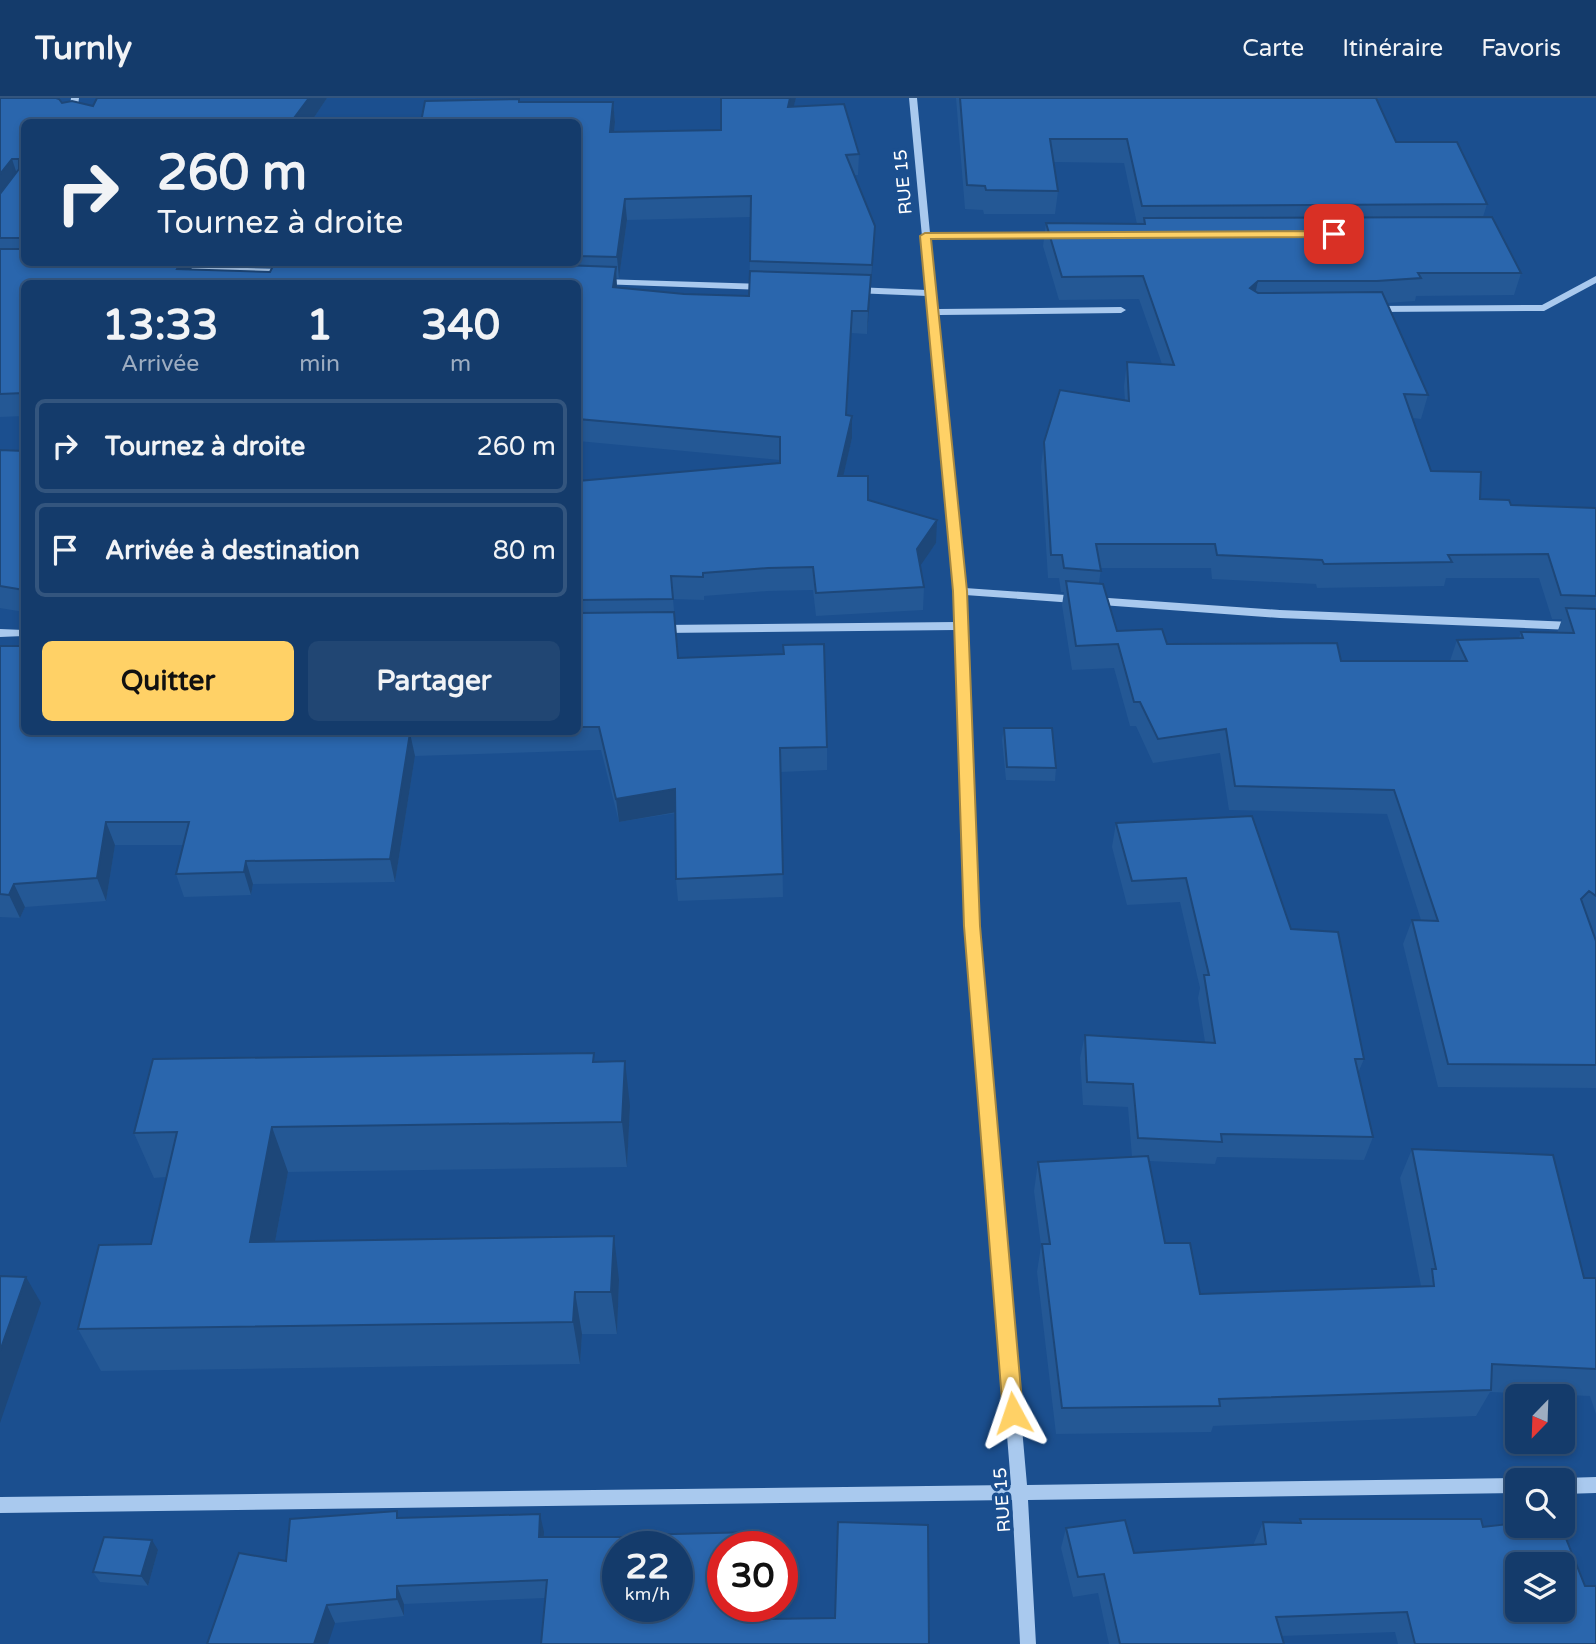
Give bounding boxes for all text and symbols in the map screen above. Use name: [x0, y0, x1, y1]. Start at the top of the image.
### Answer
text: Turnly: [35, 29, 132, 68]
text: Carte: [1242, 34, 1304, 63]
text: Itinéraire: [1342, 34, 1443, 63]
text: Favoris: [1481, 34, 1561, 63]
text: 260 m: [157, 144, 307, 203]
icon: right: [42, 147, 133, 238]
street label: RUE 15: [889, 149, 917, 215]
text: Tournez à droite: [157, 204, 403, 242]
pin: [1304, 204, 1364, 264]
icon: arrive: [1315, 215, 1353, 253]
text: 13:33: [102, 300, 218, 351]
text: 1: [306, 300, 333, 351]
text: 340: [421, 300, 500, 351]
text: Arrivée: [121, 350, 199, 378]
text: min: [299, 350, 340, 378]
text: m: [450, 350, 471, 378]
icon: right: [46, 427, 84, 465]
text: Tournez à droite: [105, 431, 305, 462]
text: 260 m: [476, 431, 556, 462]
icon: arrive: [46, 531, 84, 569]
text: Arrivée à destination: [105, 535, 360, 566]
text: 80 m: [493, 535, 556, 566]
button: Quitter: [42, 641, 294, 721]
button: Partager: [308, 641, 560, 721]
position arrow: [976, 1376, 1050, 1450]
north arrow: [1505, 1384, 1575, 1454]
map controls: [1505, 1384, 1575, 1622]
street label: RUE 15: [989, 1467, 1015, 1533]
button: search: [1505, 1468, 1575, 1538]
speed limit sign: 30: [707, 1531, 798, 1622]
text: 22: [626, 1546, 669, 1588]
button: layers: [1505, 1552, 1575, 1622]
text: km/h: [625, 1583, 670, 1605]

